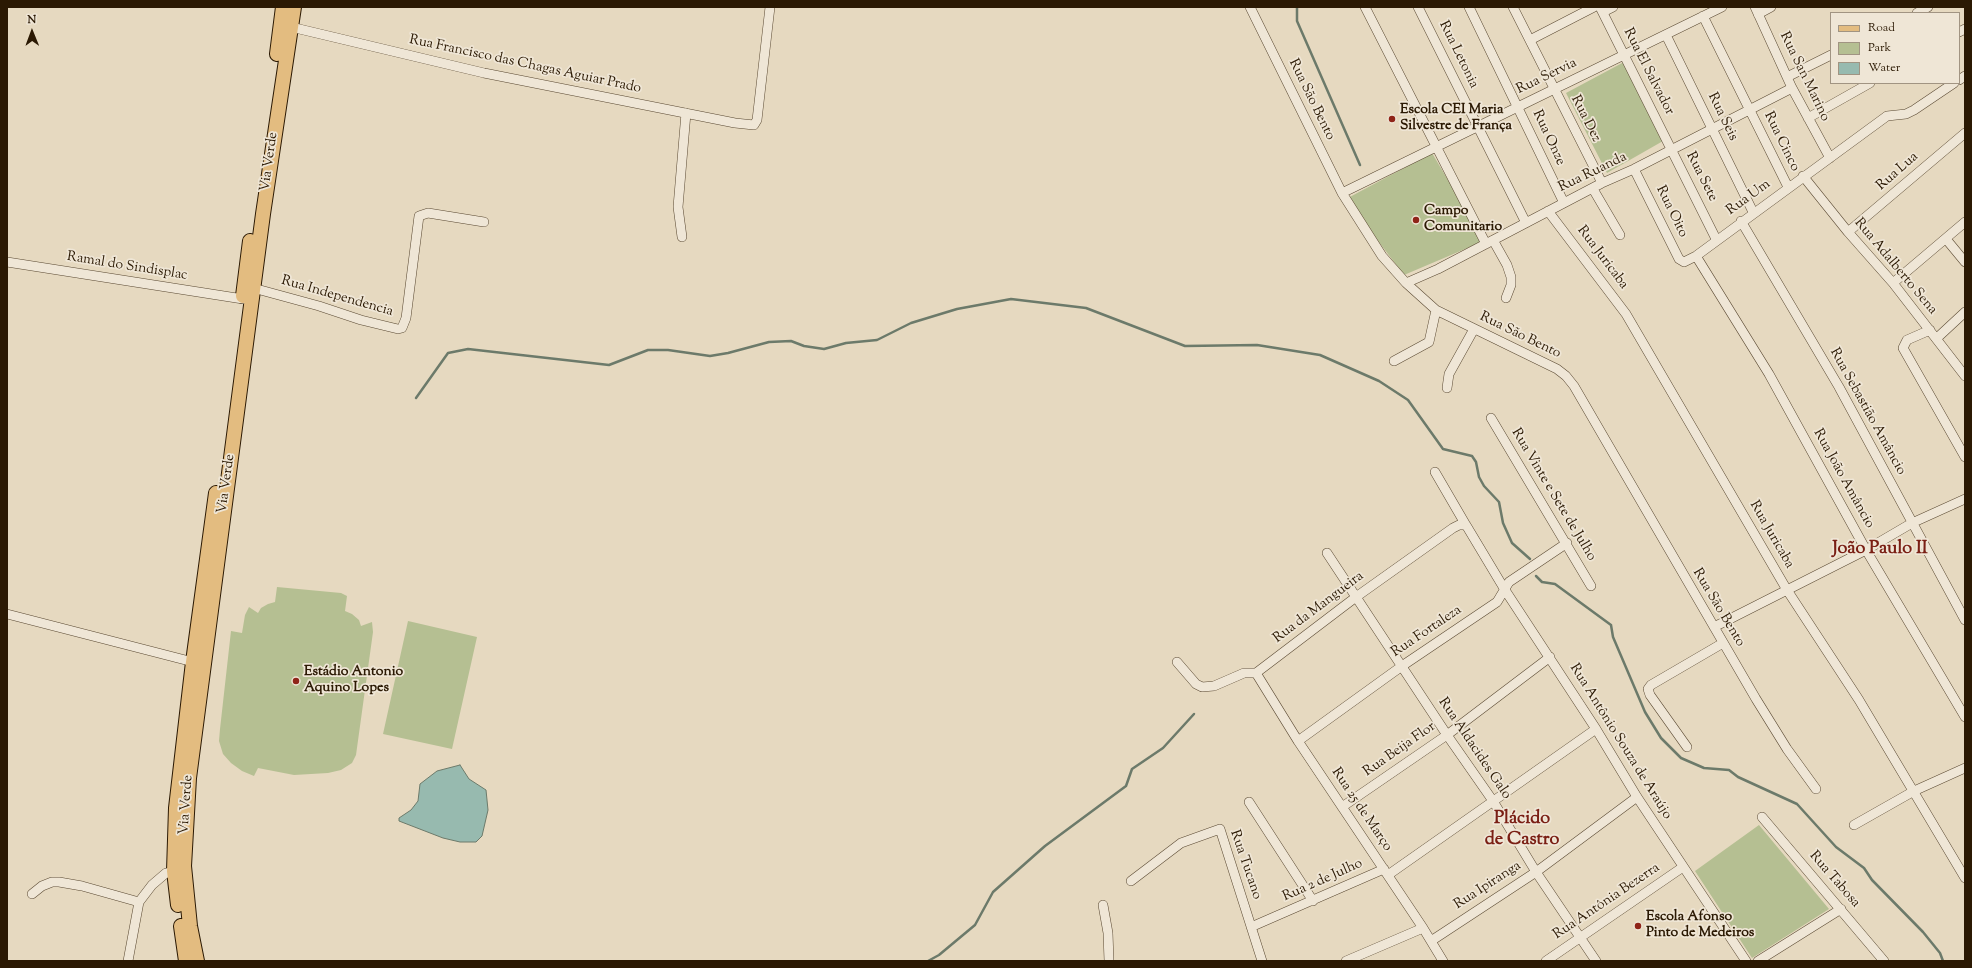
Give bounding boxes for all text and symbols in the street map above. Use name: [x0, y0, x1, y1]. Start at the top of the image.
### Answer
north arrow: [12, 12, 52, 52]
text: N: [27, 12, 36, 28]
legend: [1830, 12, 1960, 84]
street label: Rua Letonia: [1434, 18, 1482, 92]
text: Road: [1868, 19, 1895, 37]
street label: Rua El Salvador: [1619, 26, 1677, 118]
street label: Rua San Marino: [1775, 30, 1833, 124]
street label: Rua Francisco das Chagas Aguiar Prado: [407, 32, 643, 98]
text: Park: [1868, 39, 1891, 57]
street label: Rua Servia: [1514, 55, 1580, 99]
street label: Rua São Bento: [1284, 57, 1338, 143]
text: Water: [1868, 59, 1900, 77]
street label: Rua Seis: [1703, 90, 1741, 144]
street label: Rua Dez: [1566, 93, 1604, 145]
place label: Escola CEI Maria Silvestre de França: [1400, 103, 1512, 136]
street label: Rua Onze: [1528, 108, 1568, 168]
street label: Rua Cinco: [1759, 109, 1803, 175]
marker: Escola CEI Maria Silvestre de França: [1387, 114, 1397, 124]
street label: Via Verde: [258, 131, 282, 193]
street label: Rua Ruanda: [1556, 149, 1630, 197]
street label: Rua Sete: [1681, 149, 1721, 205]
street label: Rua Lua: [1874, 149, 1922, 195]
street label: Rua Um: [1724, 176, 1774, 220]
street label: Rua Oito: [1651, 183, 1691, 241]
place label: Campo Comunitario: [1424, 204, 1502, 236]
marker: Campo Comunitario: [1411, 215, 1421, 225]
street label: Rua Adalberto Sena: [1850, 215, 1940, 319]
street label: Rua Juricaba: [1573, 223, 1631, 293]
street label: Ramal do Sindisplac: [66, 249, 188, 285]
street label: Rua Independencia: [279, 273, 395, 321]
street label: Rua São Bento: [1477, 309, 1563, 363]
street label: Rua Sebastião Amâncio: [1825, 346, 1909, 478]
street label: Rua Vinte e Sete de Julho: [1507, 426, 1599, 564]
street label: Rua João Amâncio: [1809, 426, 1877, 532]
street label: Via Verde: [215, 453, 239, 515]
street label: Rua Juricaba: [1745, 498, 1797, 572]
district label: João Paulo II: [1832, 539, 1928, 561]
street label: Rua São Bento: [1688, 566, 1748, 650]
street label: Rua da Mangueira: [1270, 568, 1368, 648]
street label: Rua Fortaleza: [1389, 602, 1465, 662]
street label: Rua Antônio Souza de Araújo: [1565, 661, 1675, 823]
place label: Estádio Antonio Aquino Lopes: [304, 665, 403, 698]
marker: Estádio Antonio Aquino Lopes: [291, 676, 301, 686]
street label: Rua Aldacides Galo: [1434, 695, 1514, 803]
street label: Rua Beija Flor: [1361, 719, 1439, 781]
street label: Rua 25 de Março: [1327, 765, 1395, 855]
street label: Via Verde: [177, 775, 197, 835]
district label: Plácido de Castro: [1485, 809, 1559, 852]
street label: Rua Tucano: [1225, 828, 1265, 902]
street label: Rua Tabosa: [1805, 848, 1863, 912]
street label: Rua 2 de Julho: [1280, 856, 1366, 906]
street label: Rua Ipiranga: [1451, 858, 1525, 914]
street label: Rua Antônia Bezerra: [1551, 860, 1663, 944]
place label: Escola Afonso Pinto de Medeiros: [1646, 910, 1754, 942]
marker: Escola Afonso Pinto de Medeiros: [1633, 921, 1643, 931]

